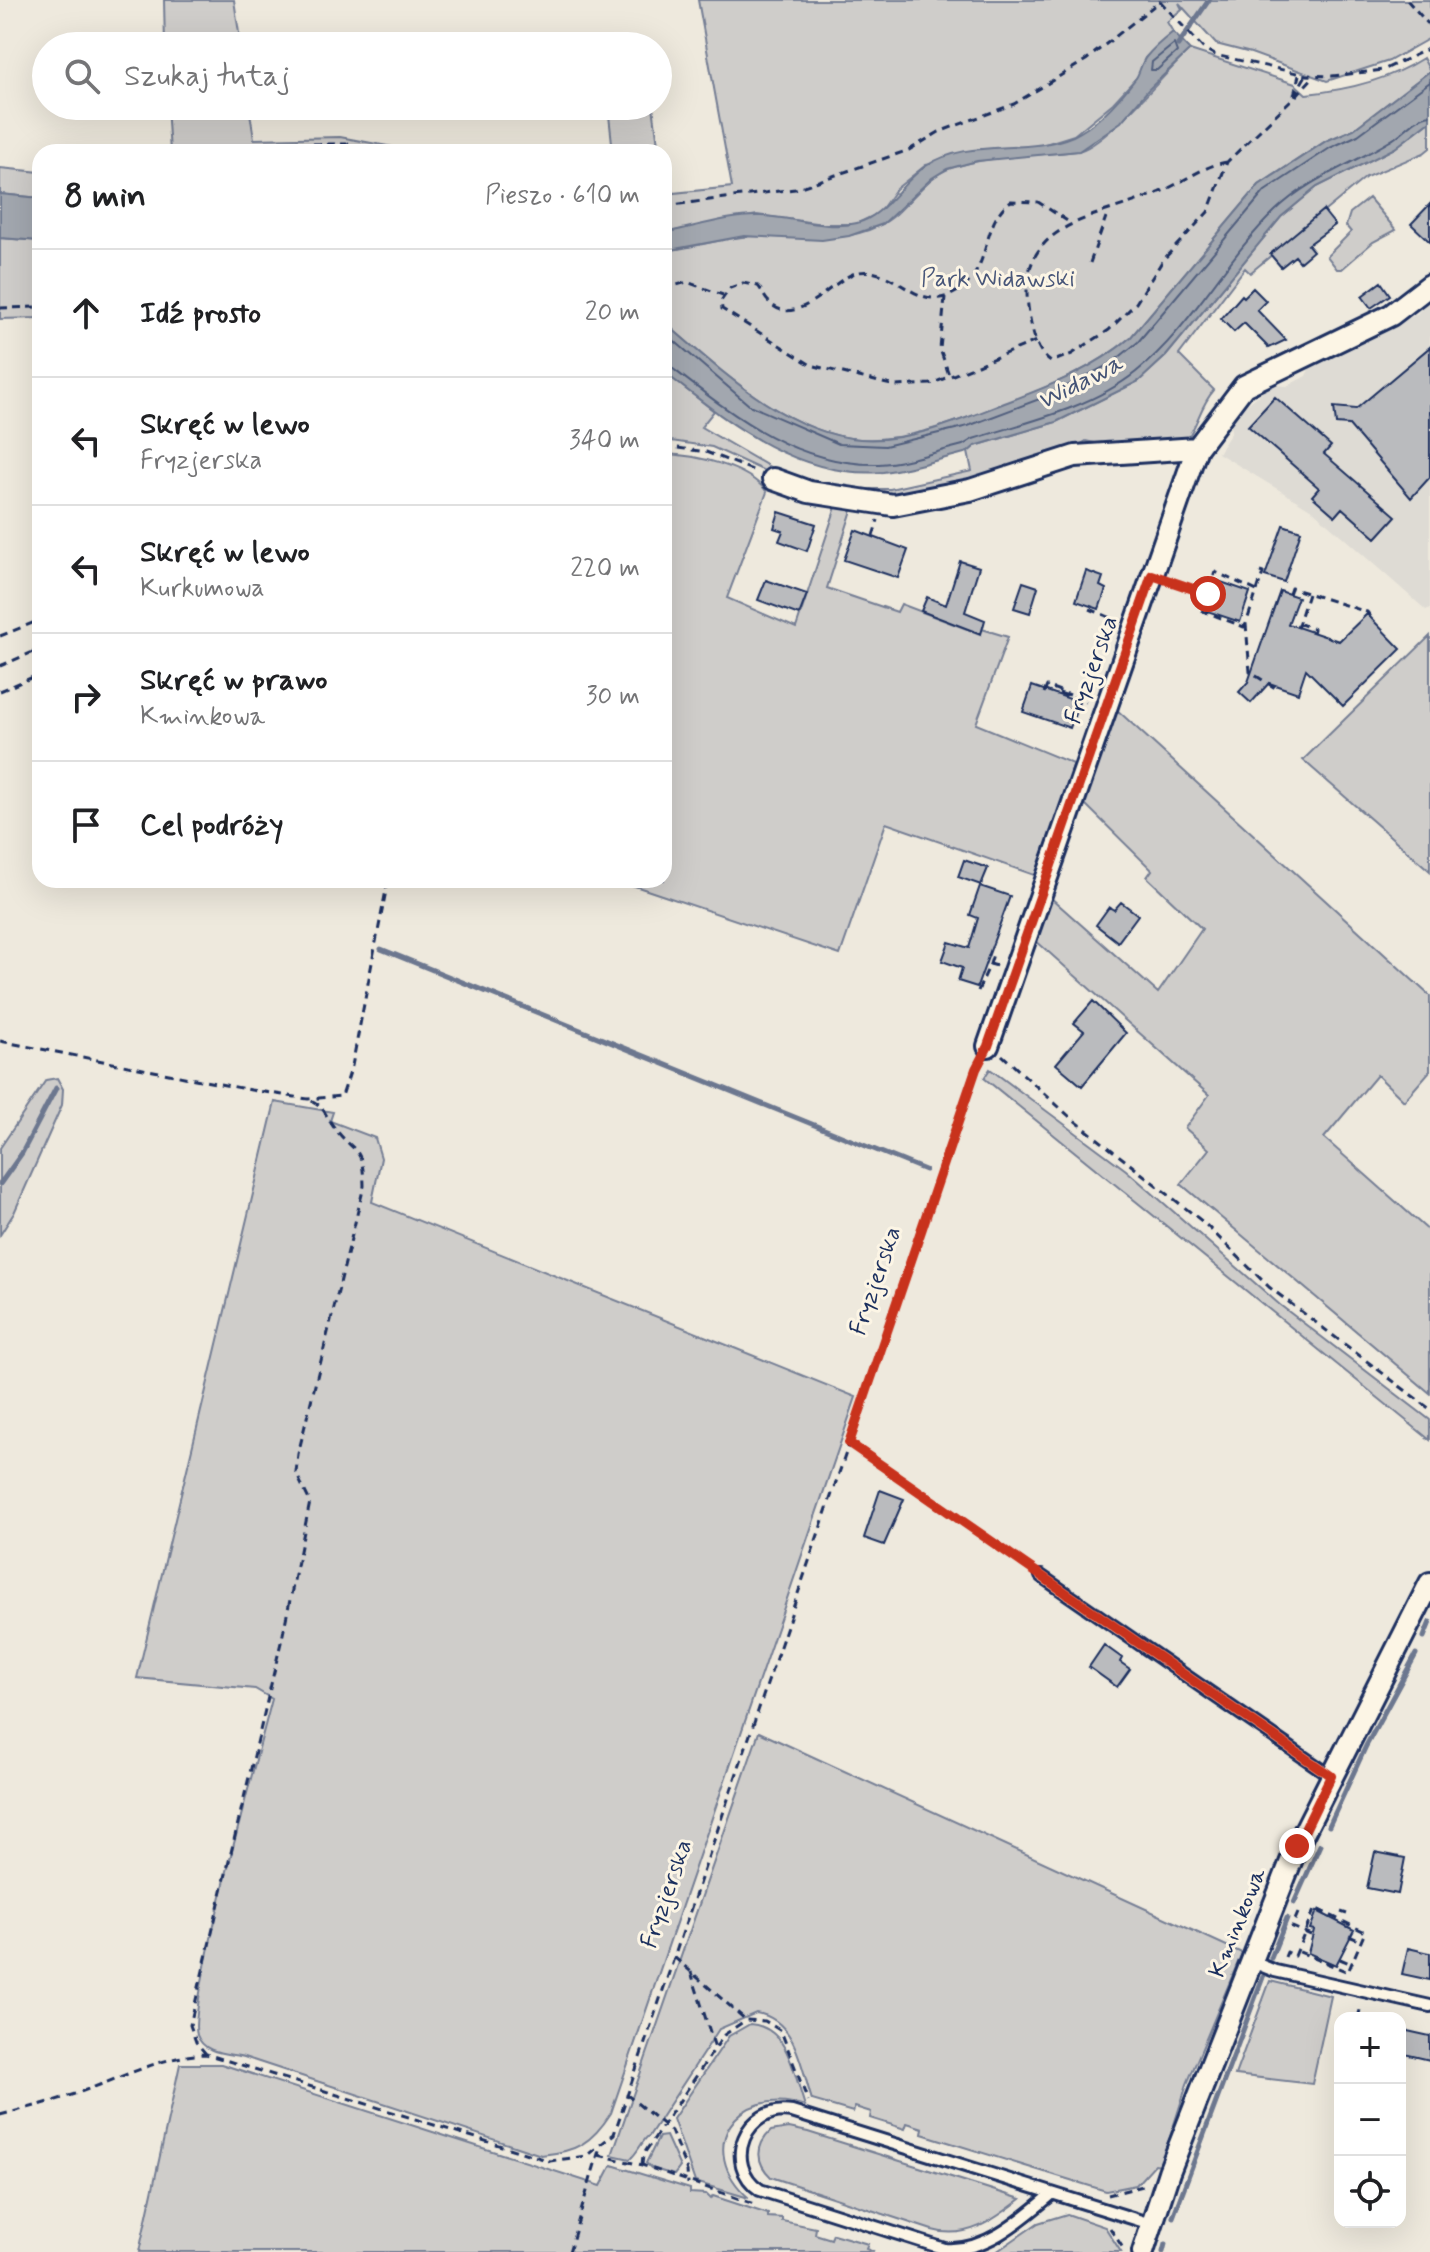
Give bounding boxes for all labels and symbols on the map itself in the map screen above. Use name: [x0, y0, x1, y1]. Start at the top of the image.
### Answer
park label: Park Widawski: [921, 264, 1075, 295]
water label: Widawa: [1032, 346, 1130, 419]
route start: [1190, 576, 1226, 612]
street label: Fryzjerska: [1058, 612, 1126, 728]
street label: Fryzjerska: [843, 1223, 909, 1339]
route end: [1279, 1828, 1315, 1864]
street label: Fryzjerska: [634, 1836, 700, 1952]
street label: Kminkowa: [1202, 1863, 1274, 1982]

